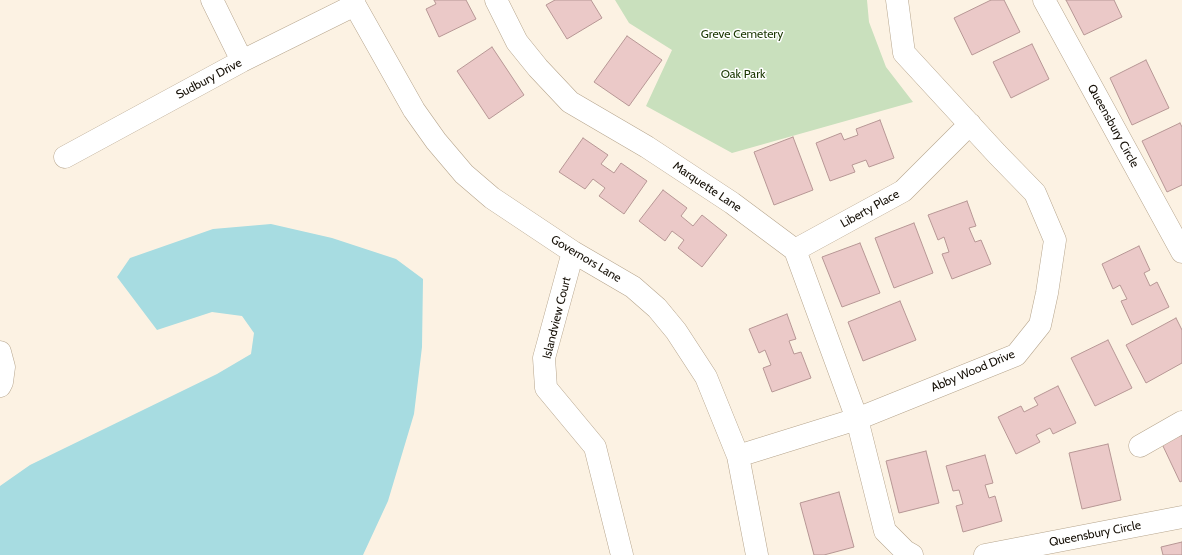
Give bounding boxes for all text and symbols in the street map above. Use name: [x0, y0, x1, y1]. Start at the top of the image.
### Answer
park label: Greve Cemetery: [701, 27, 783, 41]
street label: Sudbury Drive: [174, 56, 244, 102]
park label: Oak Park: [721, 67, 765, 81]
street label: Queensbury Circle: [1084, 82, 1142, 170]
street label: Marquette Lane: [670, 159, 744, 215]
street label: Liberty Place: [838, 187, 902, 231]
street label: Governors Lane: [548, 232, 624, 286]
street label: Islandview Court: [540, 276, 574, 360]
street label: Abby Wood Drive: [929, 347, 1017, 395]
street label: Queensbury Circle: [1048, 518, 1142, 550]

